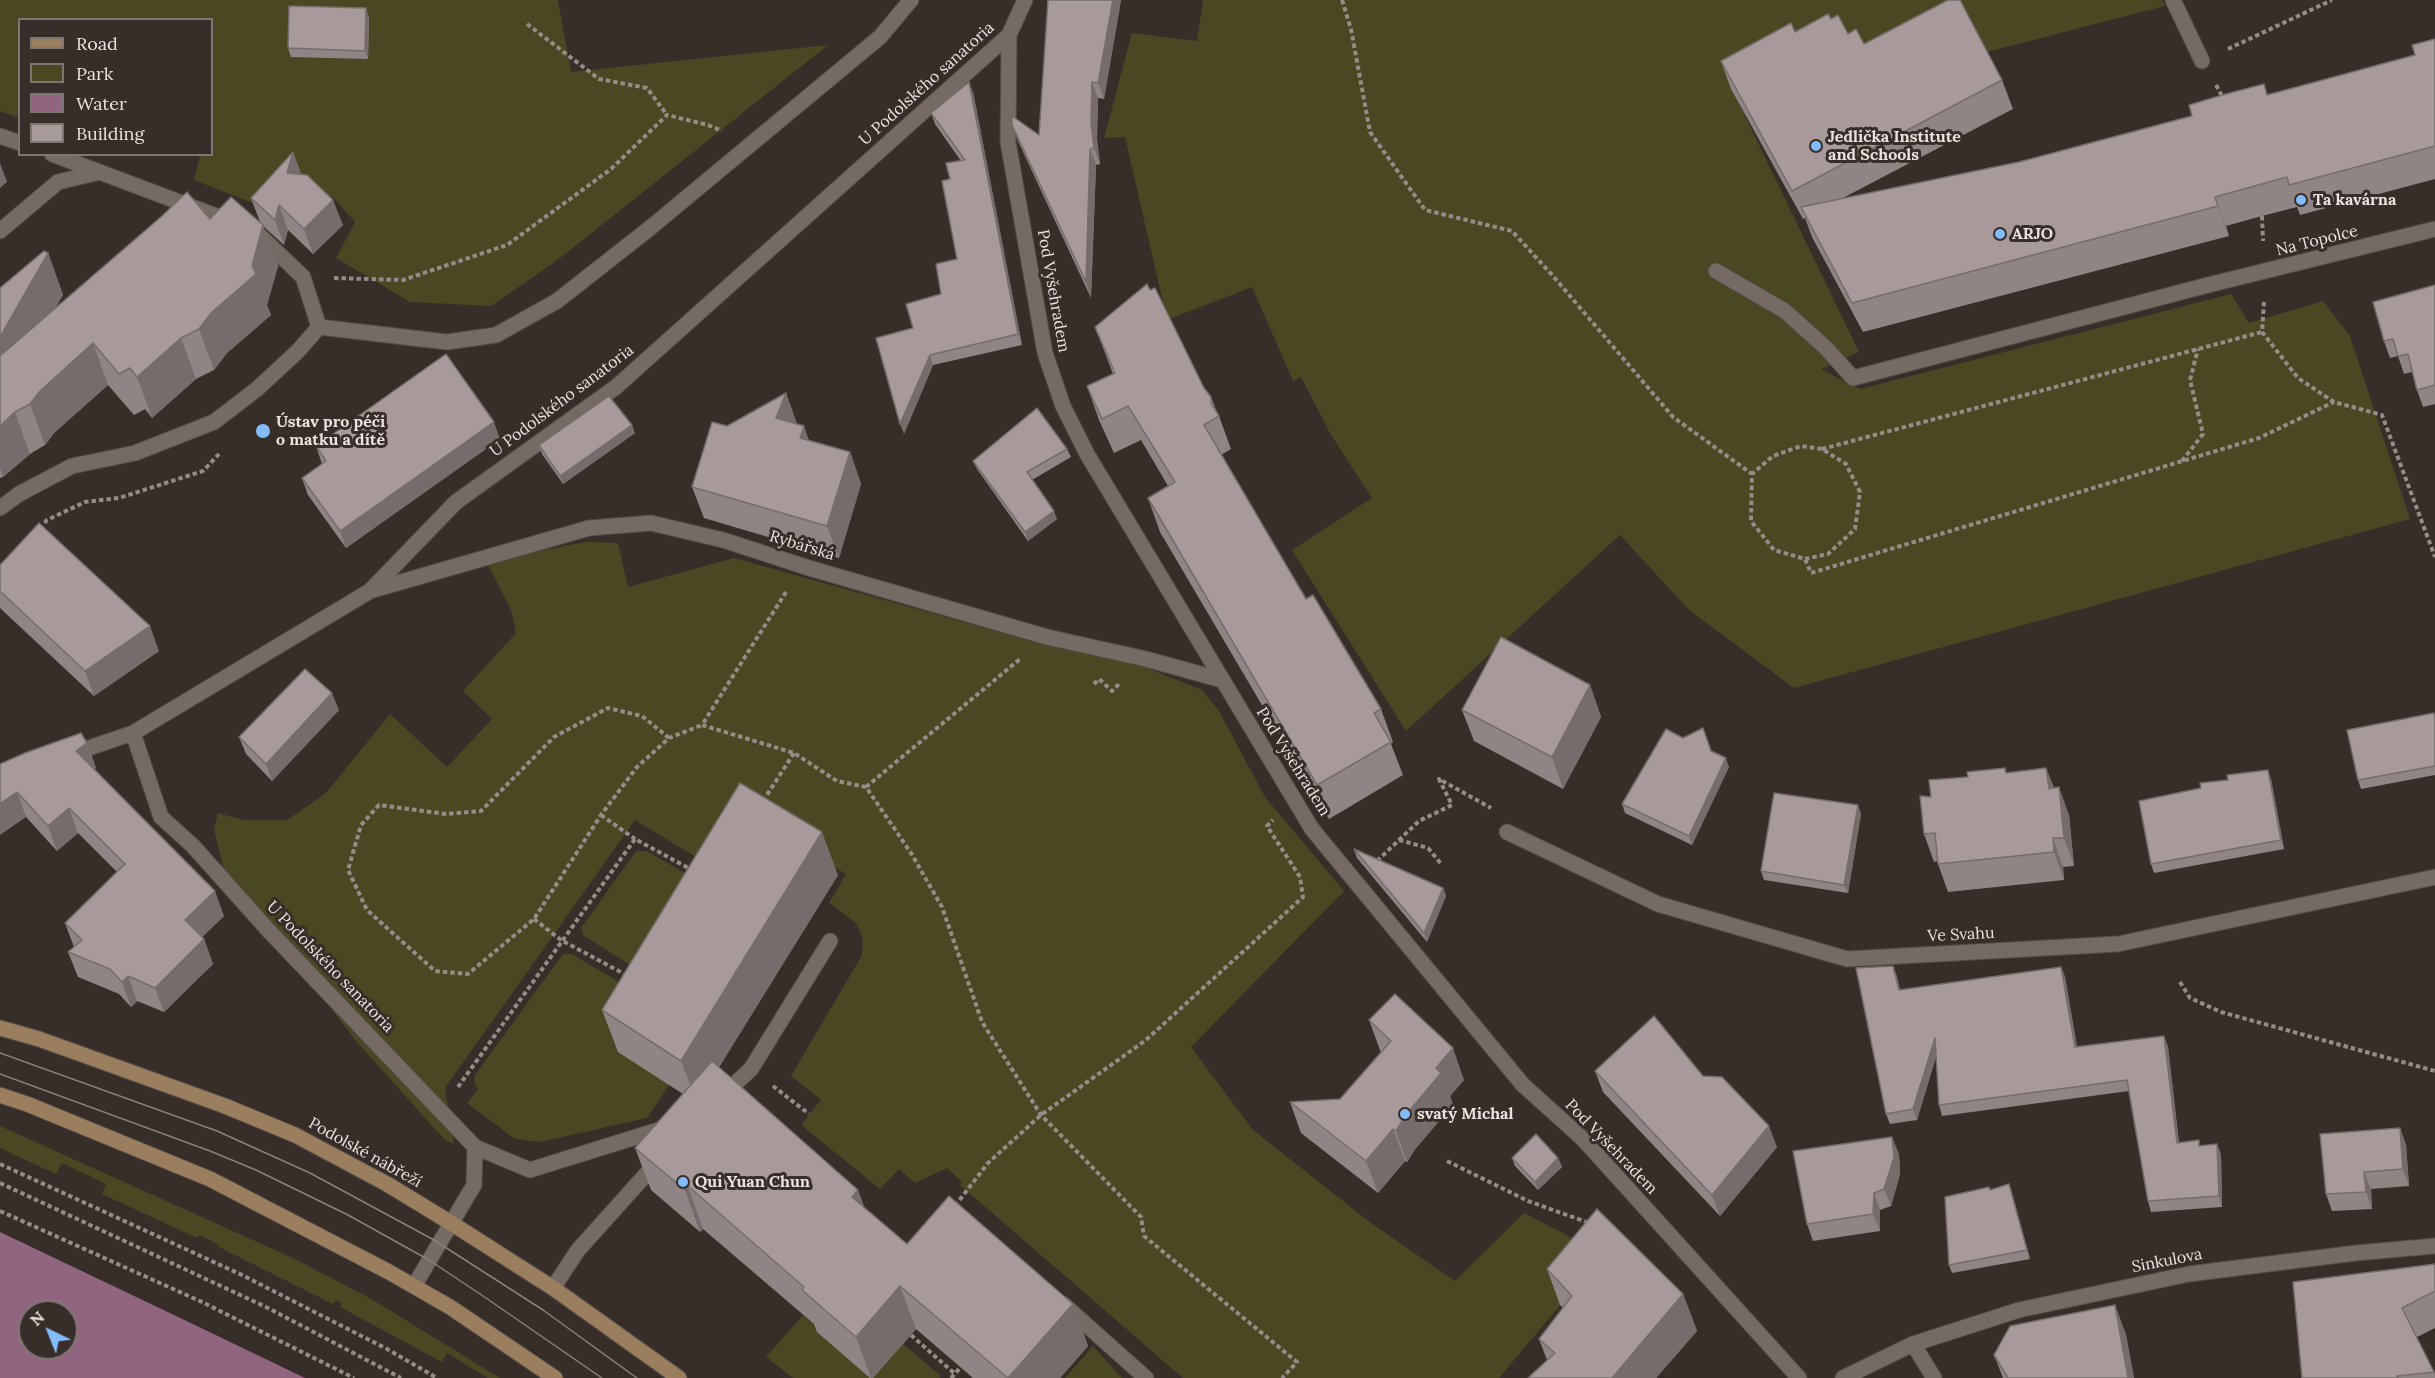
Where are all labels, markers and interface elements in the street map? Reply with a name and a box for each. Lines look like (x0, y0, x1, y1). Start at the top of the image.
legend (18, 18, 213, 156)
street label: U Podolského sanatoria (856, 18, 998, 150)
text: Road (76, 32, 118, 55)
text: Park (76, 62, 113, 85)
text: Water (76, 92, 127, 115)
text: Building (76, 122, 144, 145)
place label: Jedlička Institute and Schools (1828, 127, 1961, 165)
marker: Jedlička Institute and Schools (1809, 139, 1823, 153)
place label: Ta kavárna (2313, 190, 2396, 210)
marker: Ta kavárna (2294, 193, 2308, 207)
street label: Na Topolce (2274, 222, 2360, 260)
place label: ARJO (2012, 224, 2053, 244)
marker: ARJO (1993, 227, 2007, 241)
street label: Pod Vyšehradem (1033, 228, 1073, 354)
street label: U Podolského sanatoria (486, 341, 638, 461)
place label: Ústav pro péči o matku a dítě (276, 412, 385, 450)
marker: Ústav pro péči o matku a dítě (254, 422, 272, 440)
street label: Rybářská (767, 527, 837, 565)
street label: Pod Vyšehradem (1252, 704, 1334, 820)
street label: U Podolského sanatoria (262, 897, 398, 1037)
street label: Ve Svahu (1927, 924, 1995, 946)
street label: Pod Vyšehradem (1561, 1096, 1661, 1198)
place label: svatý Michal (1417, 1104, 1513, 1124)
marker: svatý Michal (1398, 1107, 1412, 1121)
street label: Podolské nábřeží (305, 1114, 425, 1192)
place label: Qui Yuan Chun (695, 1172, 810, 1192)
marker: Qui Yuan Chun (676, 1175, 690, 1189)
street label: Sinkulova (2130, 1245, 2204, 1277)
north arrow (18, 1300, 78, 1360)
text: N (26, 1307, 48, 1330)

